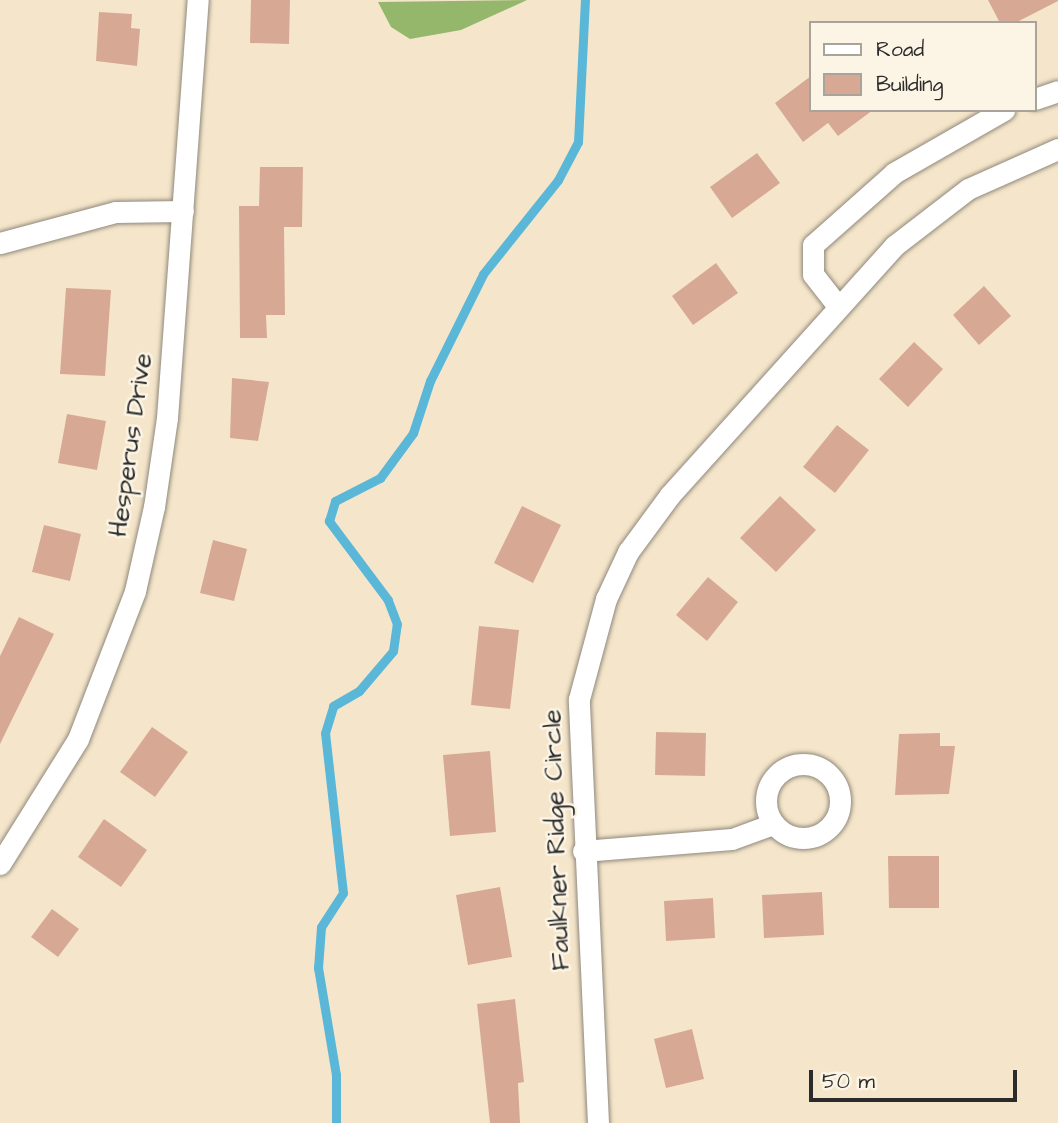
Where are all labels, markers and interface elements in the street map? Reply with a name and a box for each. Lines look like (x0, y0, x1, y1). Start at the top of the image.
legend (810, 21, 1037, 112)
text: Road (876, 35, 924, 64)
text: Building (876, 70, 943, 99)
street label: Hesperus Drive (103, 351, 159, 539)
street label: Faulkner Ridge Circle (537, 709, 577, 971)
scale bar (813, 1056, 1021, 1100)
text: 50 m (822, 1067, 875, 1096)

